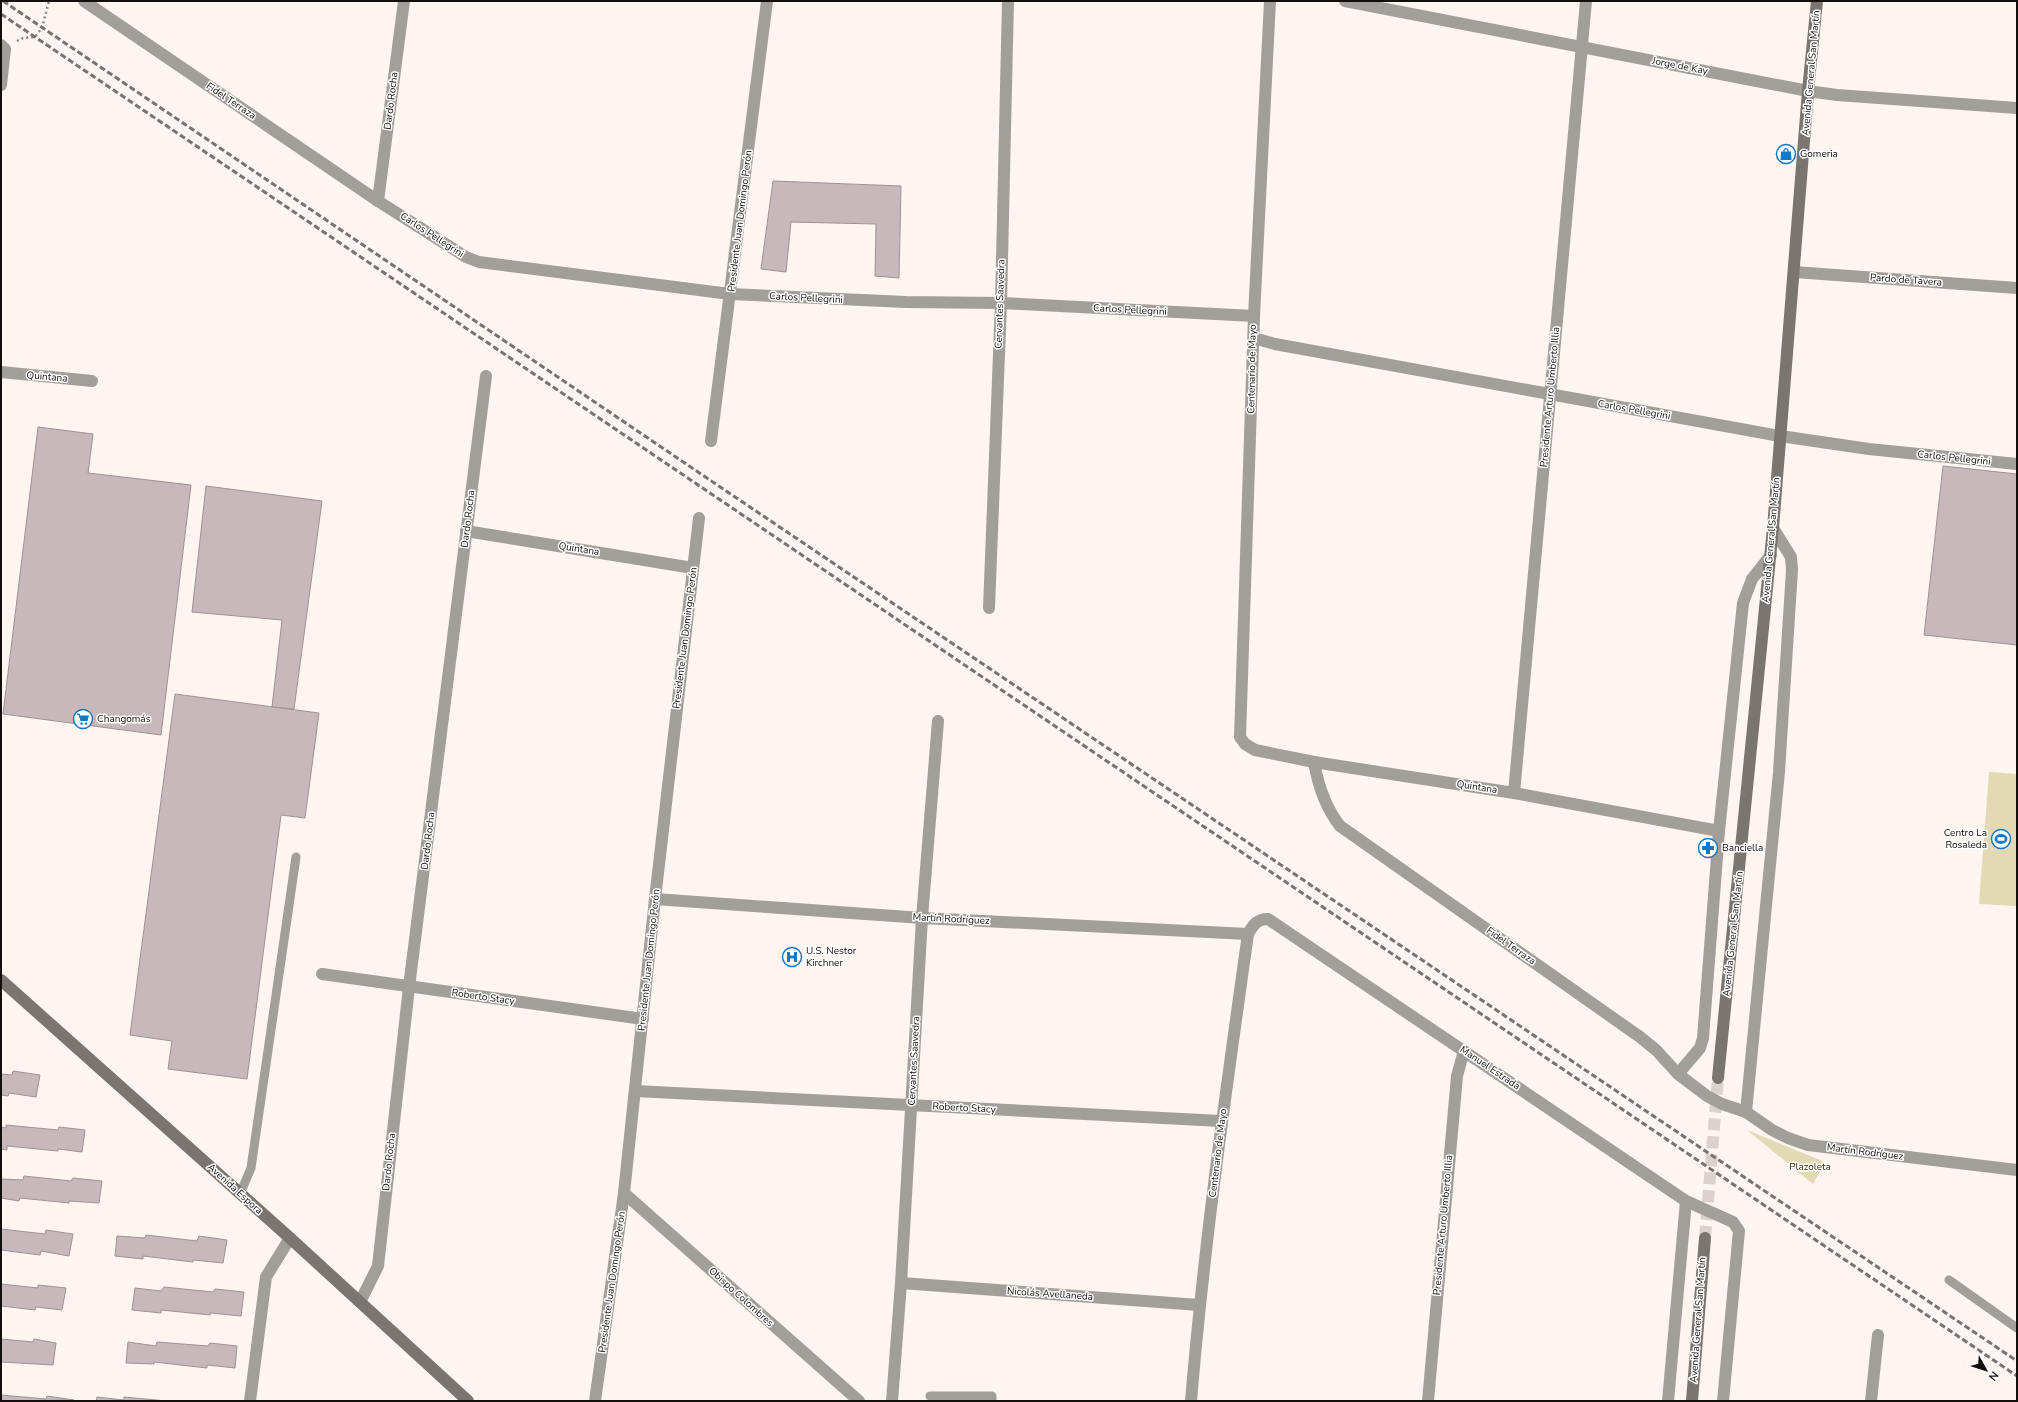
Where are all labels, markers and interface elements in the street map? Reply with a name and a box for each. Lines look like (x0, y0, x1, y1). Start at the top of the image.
street label: Avenida General San Martín (1799, 10, 1823, 136)
street label: Jorge de Kay (1650, 54, 1710, 78)
street label: Dardo Rocha (381, 71, 401, 131)
street label: Fidel Terraza (203, 79, 259, 123)
shop icon: Gomeria (1775, 143, 1797, 165)
place label: Gomeria (1800, 147, 1838, 161)
street label: Presidente Juan Domingo Perón (724, 149, 756, 293)
street label: Carlos Pellegrini (397, 209, 467, 261)
street label: Cervantes Saavedra (991, 259, 1009, 349)
street label: Pardo de Tavera (1869, 270, 1943, 290)
street label: Carlos Pellegrini (769, 289, 843, 307)
street label: Carlos Pellegrini (1093, 301, 1167, 319)
street label: Centenario de Mayo (1244, 324, 1260, 414)
street label: Presidente Arturo Umberto Illia (1537, 326, 1563, 468)
street label: Quintana (26, 368, 68, 386)
street label: Carlos Pellegrini (1597, 397, 1671, 423)
street label: Carlos Pellegrini (1917, 447, 1991, 469)
street label: Avenida General San Martín (1759, 477, 1783, 603)
street label: Dardo Rocha (458, 489, 478, 549)
street label: Quintana (558, 539, 600, 559)
street label: Presidente Juan Domingo Perón (669, 566, 701, 710)
supermarket icon: Changomás (72, 708, 94, 730)
place label: Changomás (97, 712, 151, 726)
street label: Quintana (1456, 777, 1498, 797)
street label: Dardo Rocha (418, 811, 438, 871)
place label: Centro La Rosaleda (1944, 826, 1987, 852)
sports icon: Centro La Rosaleda (1990, 828, 2012, 850)
pharmacy icon: Banciella (1697, 837, 1719, 859)
place label: Banciella (1722, 841, 1763, 855)
street label: Avenida General San Martín (1719, 871, 1747, 997)
street label: Presidente Juan Domingo Perón (635, 888, 663, 1032)
street label: Martín Rodríguez (912, 910, 990, 928)
street label: Fidel Terraza (1483, 924, 1539, 968)
place label: U.S. Nestor Kirchner (806, 944, 857, 970)
hospital icon: U.S. Nestor Kirchner (781, 946, 803, 968)
street label: Roberto Stacy (451, 986, 516, 1008)
street label: Cervantes Saavedra (905, 1016, 923, 1106)
street label: Manuel Estrada (1457, 1043, 1523, 1093)
street label: Roberto Stacy (932, 1099, 997, 1117)
street label: Centenario de Mayo (1206, 1107, 1230, 1198)
street label: Dardo Rocha (379, 1132, 399, 1192)
street label: Martín Rodríguez (1826, 1140, 1904, 1164)
street label: Presidente Arturo Umberto Illia (1430, 1154, 1456, 1296)
street label: Avenida Espora (204, 1160, 266, 1218)
park label: Plazoleta (1789, 1160, 1831, 1174)
street label: Presidente Juan Domingo Perón (595, 1210, 629, 1354)
street label: Avenida General San Martín (1687, 1257, 1709, 1383)
street label: Obispo Colombres (705, 1264, 777, 1330)
street label: Nicolás Avellaneda (1006, 1284, 1094, 1304)
north arrow (1966, 1350, 2006, 1390)
text: N (1985, 1368, 2002, 1384)

